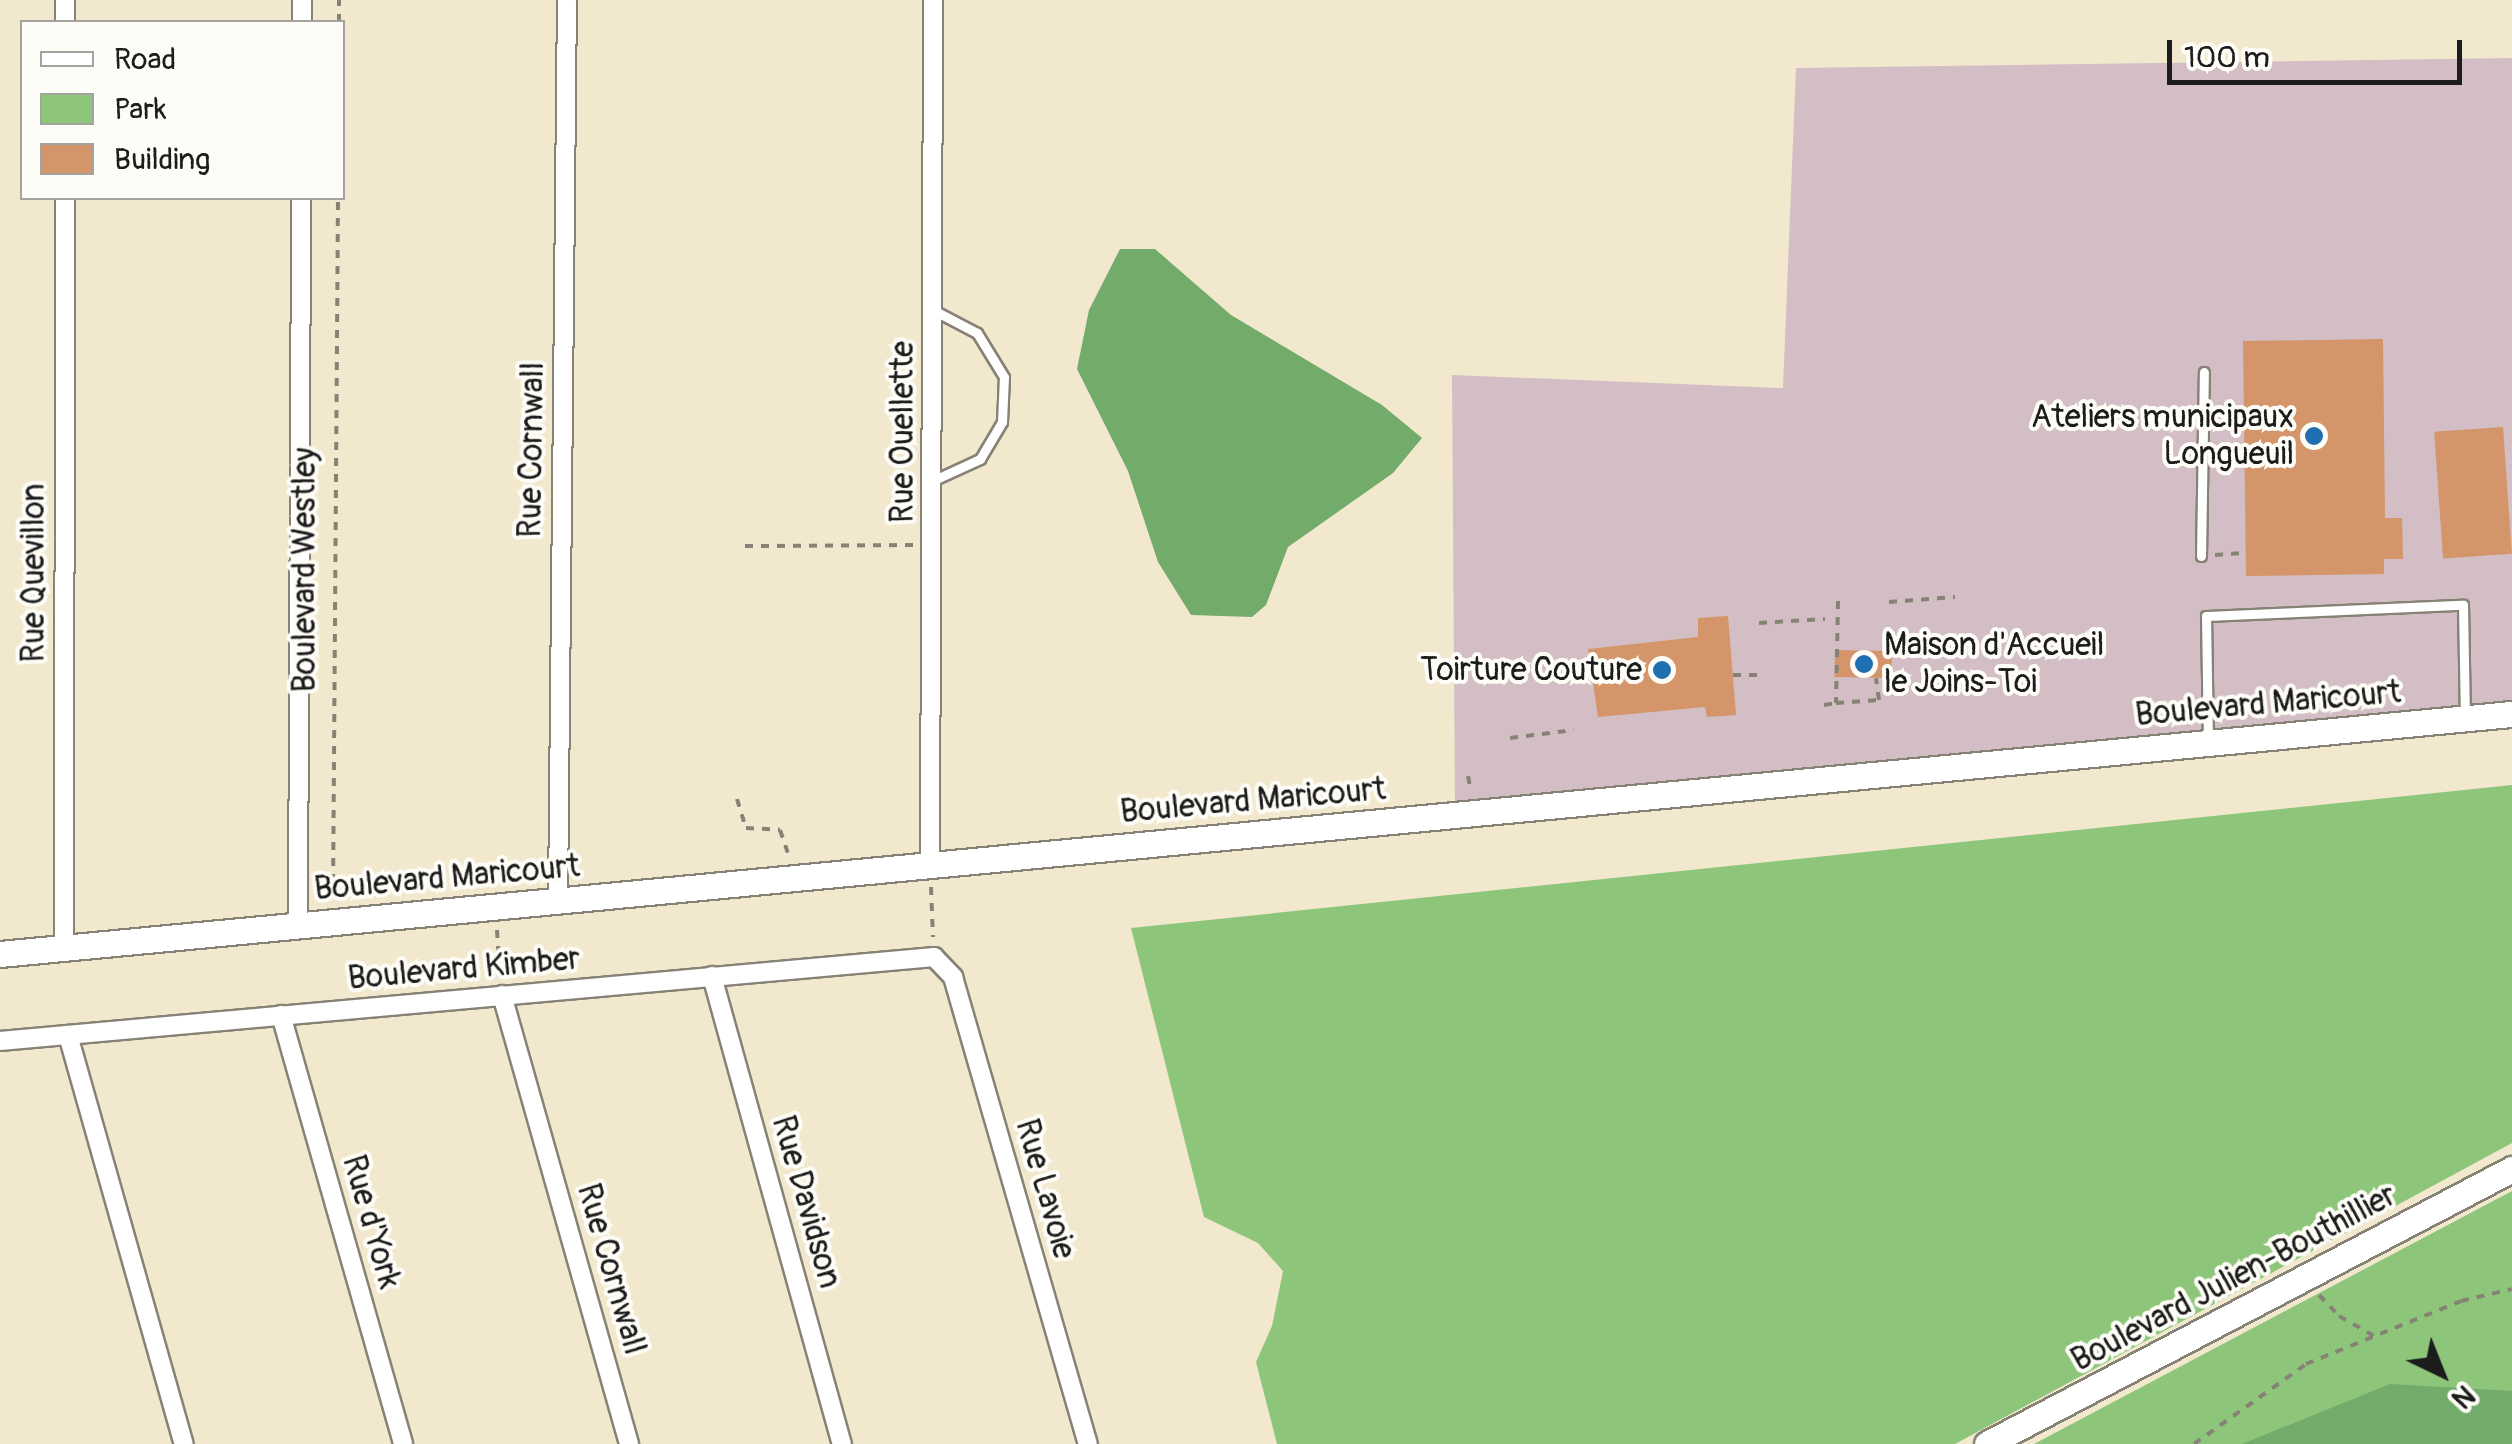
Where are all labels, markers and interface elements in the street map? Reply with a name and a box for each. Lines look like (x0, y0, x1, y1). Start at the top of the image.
legend (20, 20, 345, 200)
scale bar (2172, 20, 2467, 82)
text: 100 m (2184, 39, 2270, 76)
text: Road (114, 41, 176, 78)
text: Park (114, 91, 167, 128)
text: Building (114, 141, 210, 178)
street label: Rue Ouellette (884, 341, 922, 523)
street label: Rue Cornwall (511, 362, 553, 538)
place label: Ateliers municipaux Longueuil (2031, 399, 2294, 474)
marker: Ateliers municipaux Longueuil (2303, 425, 2325, 447)
street label: Boulevard Westley (286, 448, 324, 692)
street label: Rue Quevillon (15, 483, 53, 663)
place label: Maison d'Accueil le Joins-Toi (1884, 627, 2104, 702)
place label: Toirture Couture (1420, 651, 1642, 689)
marker: Maison d'Accueil le Joins-Toi (1853, 653, 1875, 675)
marker: Toirture Couture (1651, 659, 1673, 681)
street label: Boulevard Maricourt (2134, 673, 2402, 735)
street label: Boulevard Maricourt (1119, 770, 1387, 832)
street label: Boulevard Maricourt (313, 847, 581, 909)
street label: Boulevard Kimber (346, 940, 582, 998)
street label: Rue Davidson (763, 1111, 849, 1293)
street label: Rue Lavoie (1007, 1115, 1083, 1263)
street label: Rue d'York (334, 1151, 408, 1293)
street label: Boulevard Julien-Bouthillier (2065, 1176, 2403, 1380)
street label: Rue Cornwall (568, 1179, 654, 1359)
north arrow (2392, 1324, 2492, 1424)
text: N (2444, 1377, 2482, 1416)

